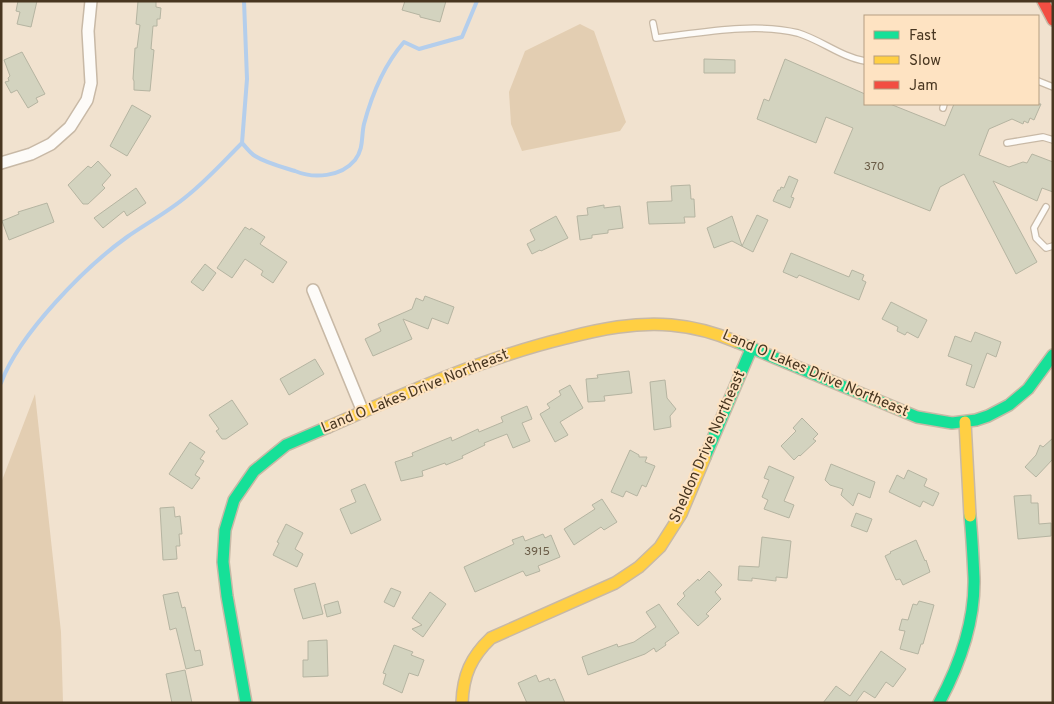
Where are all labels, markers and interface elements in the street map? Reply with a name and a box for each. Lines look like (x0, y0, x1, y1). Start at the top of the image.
legend (864, 15, 1039, 105)
text: Fast (909, 27, 937, 46)
text: Slow (909, 52, 941, 71)
text: Jam (909, 77, 938, 96)
house number: 370 (864, 159, 884, 175)
street label: Land O Lakes Drive Northeast (719, 326, 911, 422)
street label: Land O Lakes Drive Northeast (319, 346, 511, 438)
street label: Sheldon Drive Northeast (666, 368, 750, 526)
house number: 3915 (524, 544, 550, 560)

